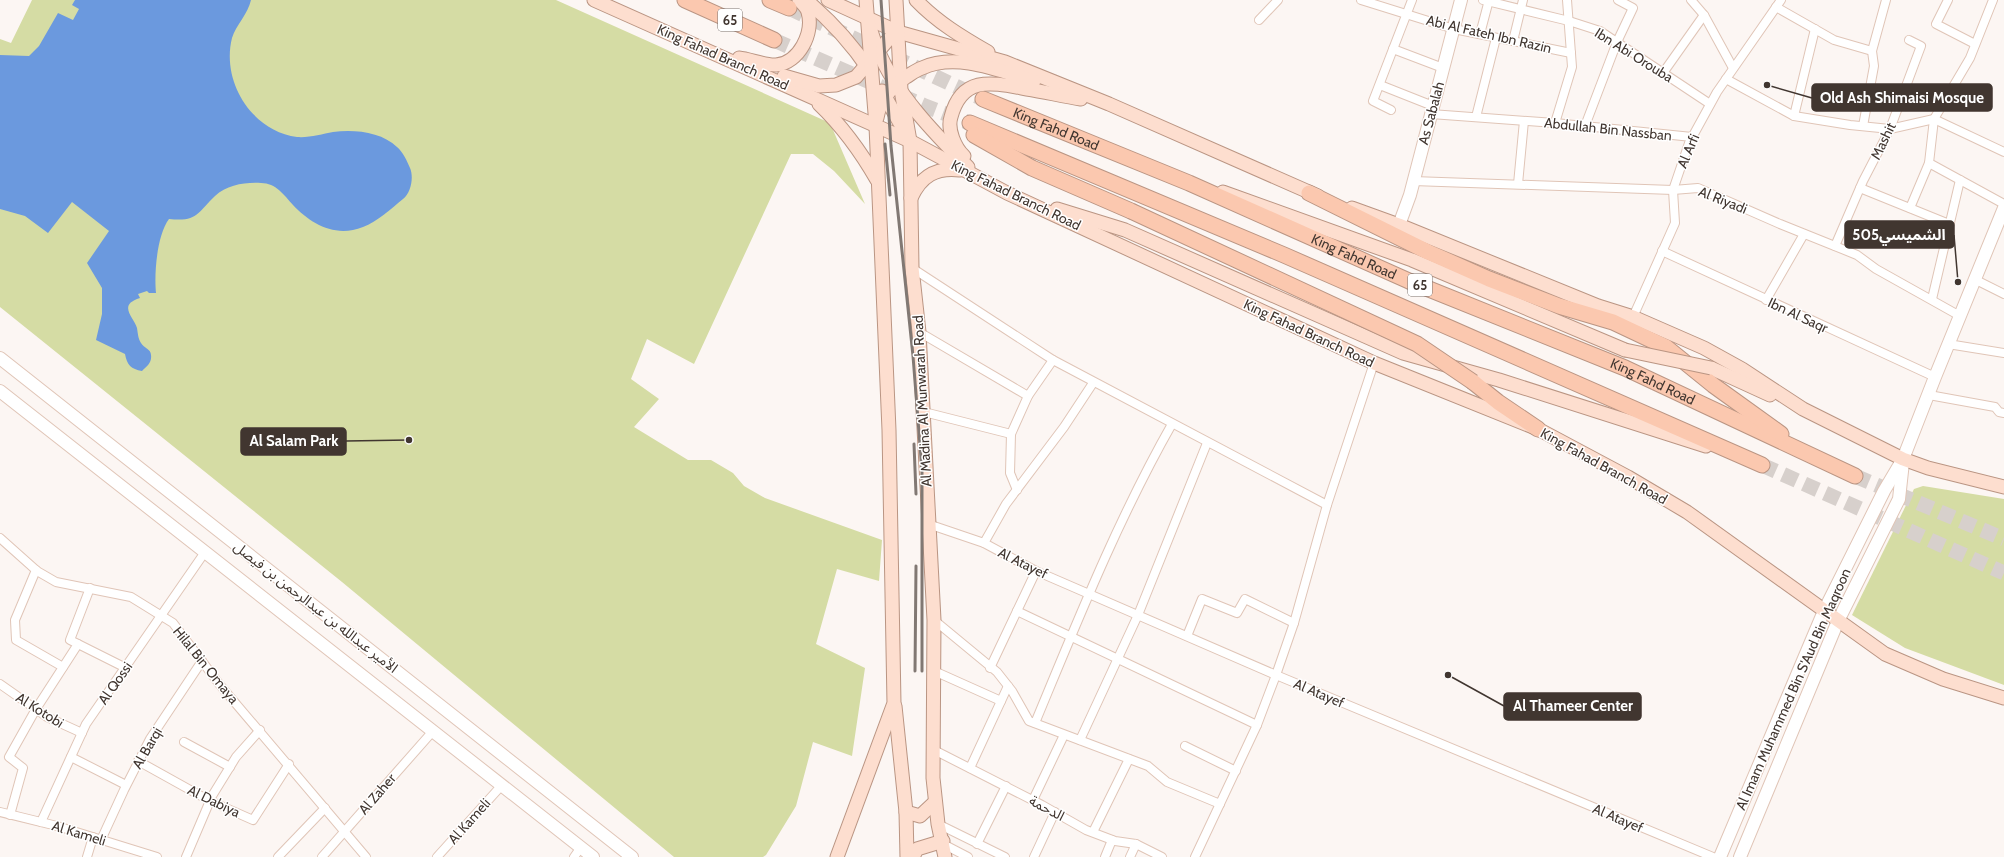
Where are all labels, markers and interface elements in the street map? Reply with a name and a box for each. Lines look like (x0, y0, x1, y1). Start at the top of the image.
road number: 65 (718, 9, 742, 31)
street label: Abi Al Fateh Ibn Razin (1425, 11, 1553, 57)
street label: King Fahad Branch Road (654, 20, 792, 94)
street label: Ibn Abi Orouba (1591, 24, 1677, 86)
street label: As Sabalah (1414, 79, 1448, 147)
callout: Old Ash Shimaisi Mosque (1812, 84, 1992, 111)
text: Old Ash Shimaisi Mosque (1820, 89, 1984, 107)
street label: King Fahd Road (1010, 103, 1102, 154)
street label: Abdullah Bin Nassban (1543, 113, 1673, 145)
street label: Mashit (1866, 119, 1900, 163)
street label: Al Arfi (1673, 131, 1703, 171)
street label: King Fahad Branch Road (948, 156, 1084, 234)
street label: Al Riyadi (1696, 182, 1750, 218)
callout: الشميسي505 (1845, 221, 1954, 248)
text: الشميسي505 (1852, 226, 1946, 246)
street label: King Fahd Road (1308, 230, 1399, 283)
road number: 65 (1408, 274, 1432, 296)
street label: Ibn Al Saqr (1765, 293, 1831, 337)
street label: King Fahad Branch Road (1241, 295, 1377, 371)
street label: Al Madina Al Munwarah Road (909, 315, 935, 487)
street label: King Fahd Road (1608, 354, 1698, 409)
street label: King Fahad Branch Road (1537, 424, 1671, 508)
callout: Al Salam Park (241, 428, 346, 455)
text: Al Salam Park (250, 432, 339, 450)
street label: الأمير عبدالله بن عبدالرحمن بن فيصل (230, 537, 402, 677)
street label: Al Atayef (995, 543, 1051, 583)
street label: Al Imam Muhammed Bin S'Aud Bin Maqroon (1731, 565, 1855, 813)
street label: Hilal Bin Omaya (169, 623, 243, 708)
street label: Al Qossi (94, 658, 136, 708)
street label: Al Atayef (1291, 674, 1347, 712)
street label: Al Kotobi (13, 688, 67, 732)
callout: Al Thameer Center (1504, 693, 1641, 720)
text: Al Thameer Center (1513, 697, 1633, 715)
street label: Al Barqi (128, 724, 166, 772)
street label: Al Zaher (354, 769, 400, 818)
street label: Al Dabiya (185, 781, 243, 822)
street label: الدحمة (1026, 791, 1068, 825)
street label: Al Kameli (444, 794, 494, 848)
street label: Al Atayef (1590, 799, 1646, 837)
street label: Al Kameli (50, 816, 108, 850)

